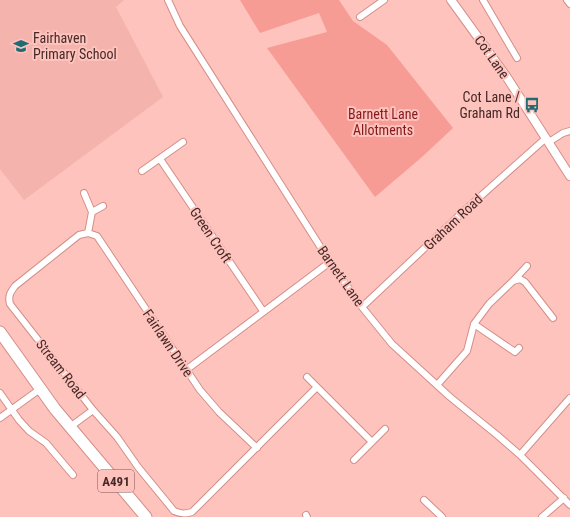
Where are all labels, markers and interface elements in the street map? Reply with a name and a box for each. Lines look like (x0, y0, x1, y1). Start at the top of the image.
place label: Fairhaven Primary School (33, 30, 117, 62)
street label: Cot Lane (471, 32, 513, 82)
school or university icon: Fairhaven Primary School (12, 37, 30, 55)
place label: Cot Lane / Graham Rd (459, 89, 520, 121)
bus stop icon: Cot Lane / Graham Rd (523, 96, 541, 114)
park label: Barnett Lane Allotments (348, 106, 419, 138)
street label: Graham Road (420, 191, 486, 253)
street label: Green Croft (187, 204, 235, 266)
street label: Barnett Lane (314, 243, 368, 310)
street label: Fairlawn Drive (140, 306, 197, 380)
street label: Stream Road (33, 336, 89, 402)
road number: A491 (98, 470, 134, 492)

